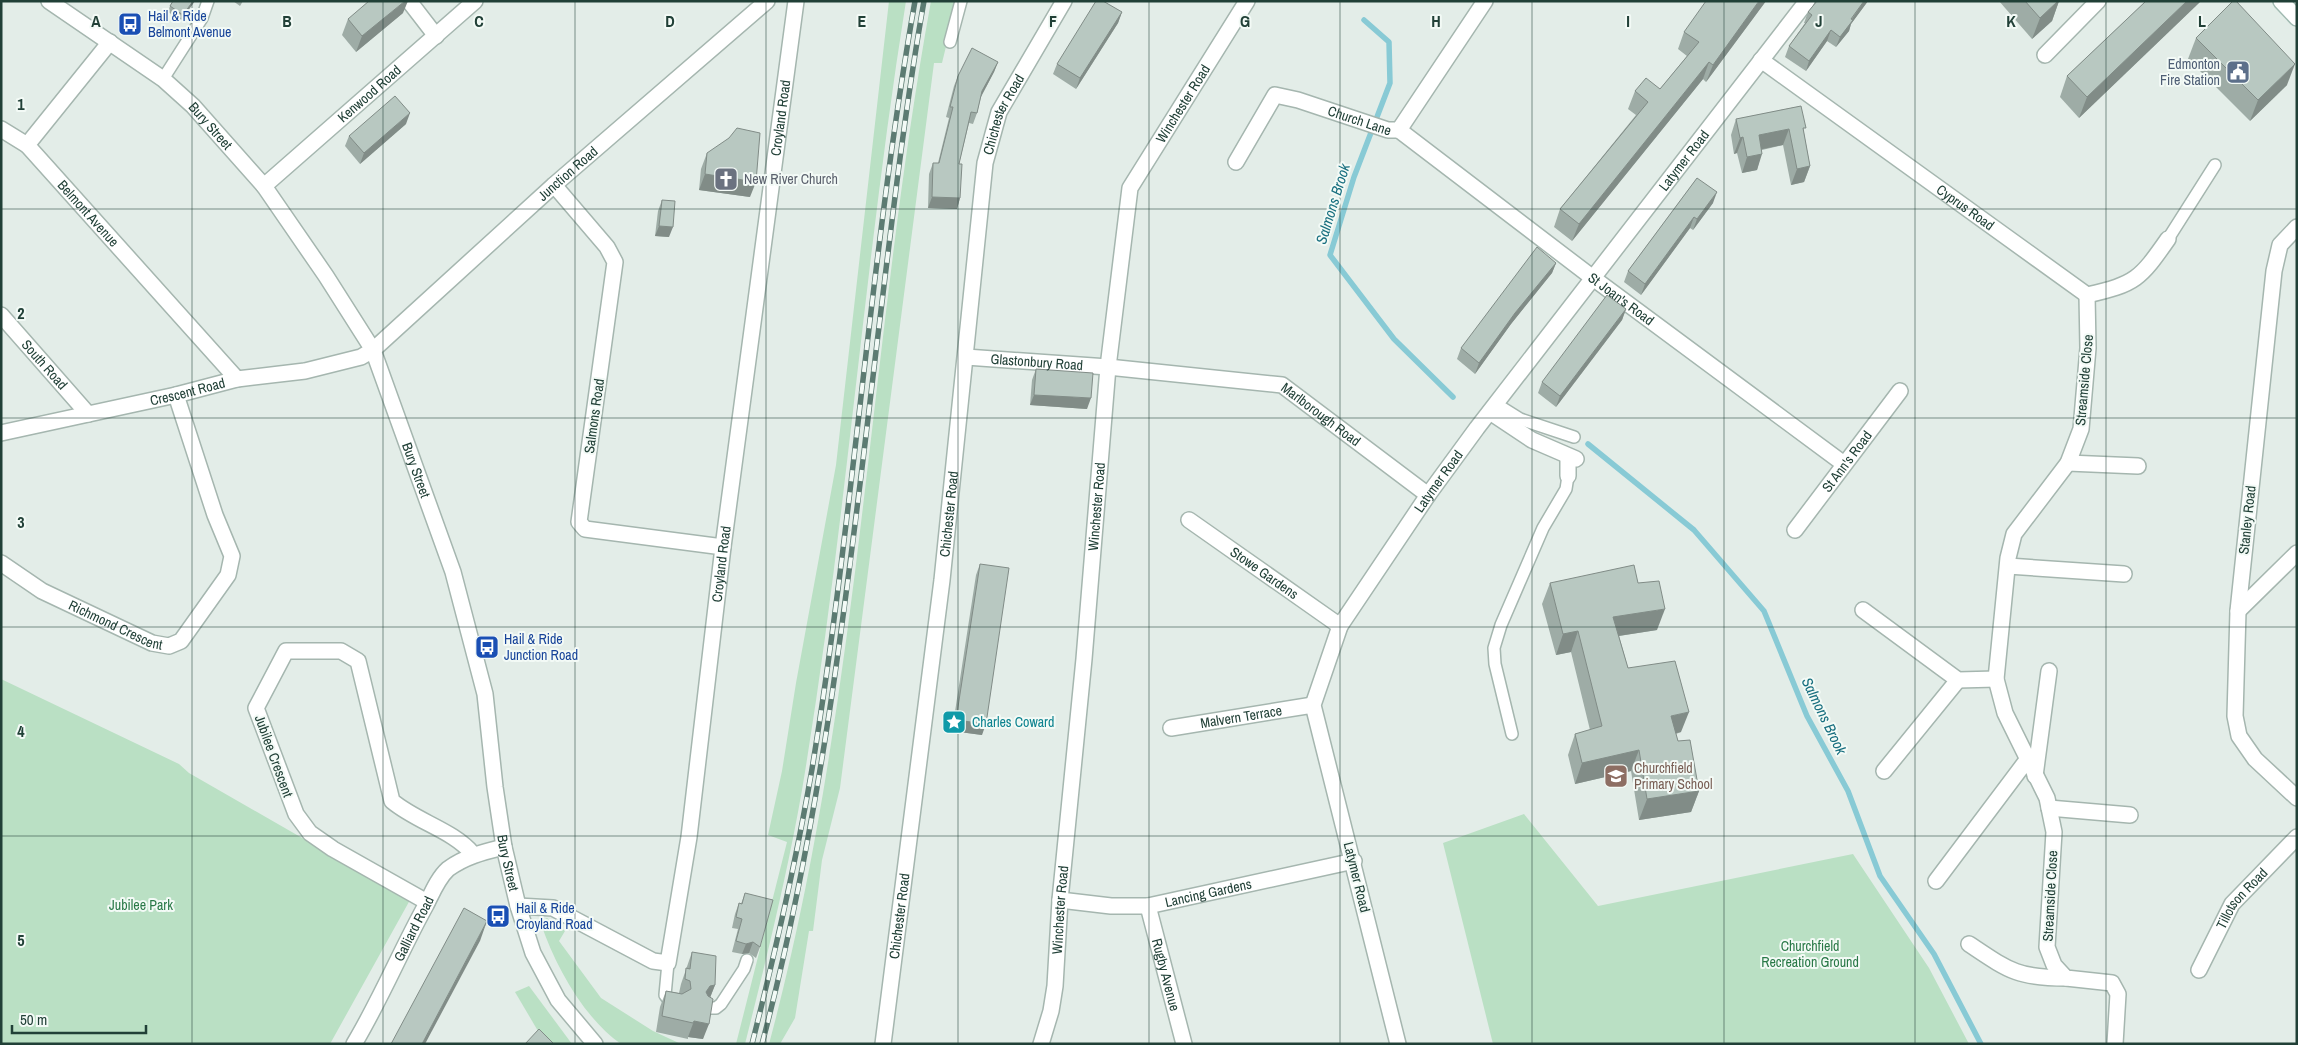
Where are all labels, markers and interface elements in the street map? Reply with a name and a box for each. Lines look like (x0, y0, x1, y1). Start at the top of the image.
place label: Hail & Ride Belmont Avenue (148, 7, 231, 41)
text: A (91, 10, 101, 32)
text: B (282, 10, 292, 32)
text: C (474, 10, 484, 32)
text: D (665, 10, 675, 32)
text: E (858, 10, 867, 32)
text: F (1049, 10, 1057, 32)
text: G (1240, 10, 1250, 32)
text: H (1431, 10, 1441, 32)
text: I (1626, 10, 1630, 32)
text: J (1815, 10, 1823, 32)
text: K (2006, 10, 2016, 32)
text: L (2198, 10, 2206, 32)
bus stop icon: Hail & Ride Belmont Avenue (117, 11, 143, 37)
place label: Edmonton Fire Station (2160, 55, 2220, 89)
public building icon: Edmonton Fire Station (2225, 59, 2251, 85)
street label: Kenwood Road (334, 61, 405, 126)
street label: Winchester Road (1152, 61, 1214, 146)
street label: Chichester Road (979, 71, 1028, 157)
street label: Croyland Road (766, 79, 794, 157)
text: 1 (17, 93, 25, 115)
street label: Bury Street (185, 98, 236, 153)
street label: Church Lane (1326, 102, 1394, 139)
street label: Latymer Road (1655, 126, 1713, 194)
street label: Junction Road (534, 142, 601, 205)
water label: Salmons Brook (1310, 160, 1355, 247)
church icon: New River Church (713, 166, 739, 192)
place label: New River Church (744, 170, 838, 188)
street label: Belmont Avenue (54, 176, 123, 250)
street label: Cyprus Road (1933, 180, 1998, 234)
street label: St Joan's Road (1585, 268, 1658, 329)
text: 2 (17, 302, 25, 324)
street label: Streamside Close (2071, 334, 2097, 426)
street label: South Road (18, 336, 71, 393)
street label: Glastonbury Road (990, 350, 1084, 374)
street label: Crescent Road (148, 374, 227, 409)
street label: Salmons Road (580, 377, 608, 455)
street label: Marlborough Road (1277, 378, 1364, 450)
street label: St Ann's Road (1818, 427, 1876, 496)
street label: Bury Street (398, 440, 434, 500)
street label: Latymer Road (1410, 447, 1467, 516)
street label: Winchester Road (1084, 462, 1109, 552)
street label: Chichester Road (935, 470, 962, 558)
street label: Stanley Road (2234, 485, 2260, 555)
text: 3 (17, 511, 25, 533)
street label: Croyland Road (708, 525, 735, 603)
street label: Stowe Gardens (1227, 543, 1302, 603)
street label: Richmond Crescent (66, 596, 164, 654)
place label: Hail & Ride Junction Road (504, 630, 578, 664)
bus stop icon: Hail & Ride Junction Road (474, 634, 500, 660)
water label: Salmons Brook (1797, 674, 1853, 759)
street label: Malvern Terrace (1199, 701, 1283, 732)
place icon: Charles Coward (941, 709, 967, 735)
street label: Jubilee Crescent (251, 712, 297, 800)
place label: Charles Coward (972, 713, 1054, 731)
text: 4 (17, 720, 25, 742)
place label: Churchfield Primary School (1634, 759, 1712, 793)
school or university icon: Churchfield Primary School (1603, 763, 1629, 789)
street label: Bury Street (493, 833, 523, 893)
street label: Latymer Road (1340, 840, 1374, 914)
street label: Streamside Close (2039, 850, 2061, 942)
street label: Tillotson Road (2212, 864, 2271, 932)
street label: Winchester Road (1048, 865, 1072, 955)
street label: Chichester Road (885, 872, 914, 960)
street label: Lancing Gardens (1163, 875, 1253, 911)
street label: Galliard Road (390, 893, 438, 964)
park label: Jubilee Park (109, 896, 173, 914)
place label: Hail & Ride Croyland Road (516, 899, 593, 933)
bus stop icon: Hail & Ride Croyland Road (485, 903, 511, 929)
text: 5 (17, 929, 25, 951)
street label: Rugby Avenue (1148, 936, 1184, 1013)
park label: Churchfield Recreation Ground (1761, 937, 1859, 971)
scale bar (12, 1002, 146, 1034)
text: 50 m (20, 1009, 47, 1030)

